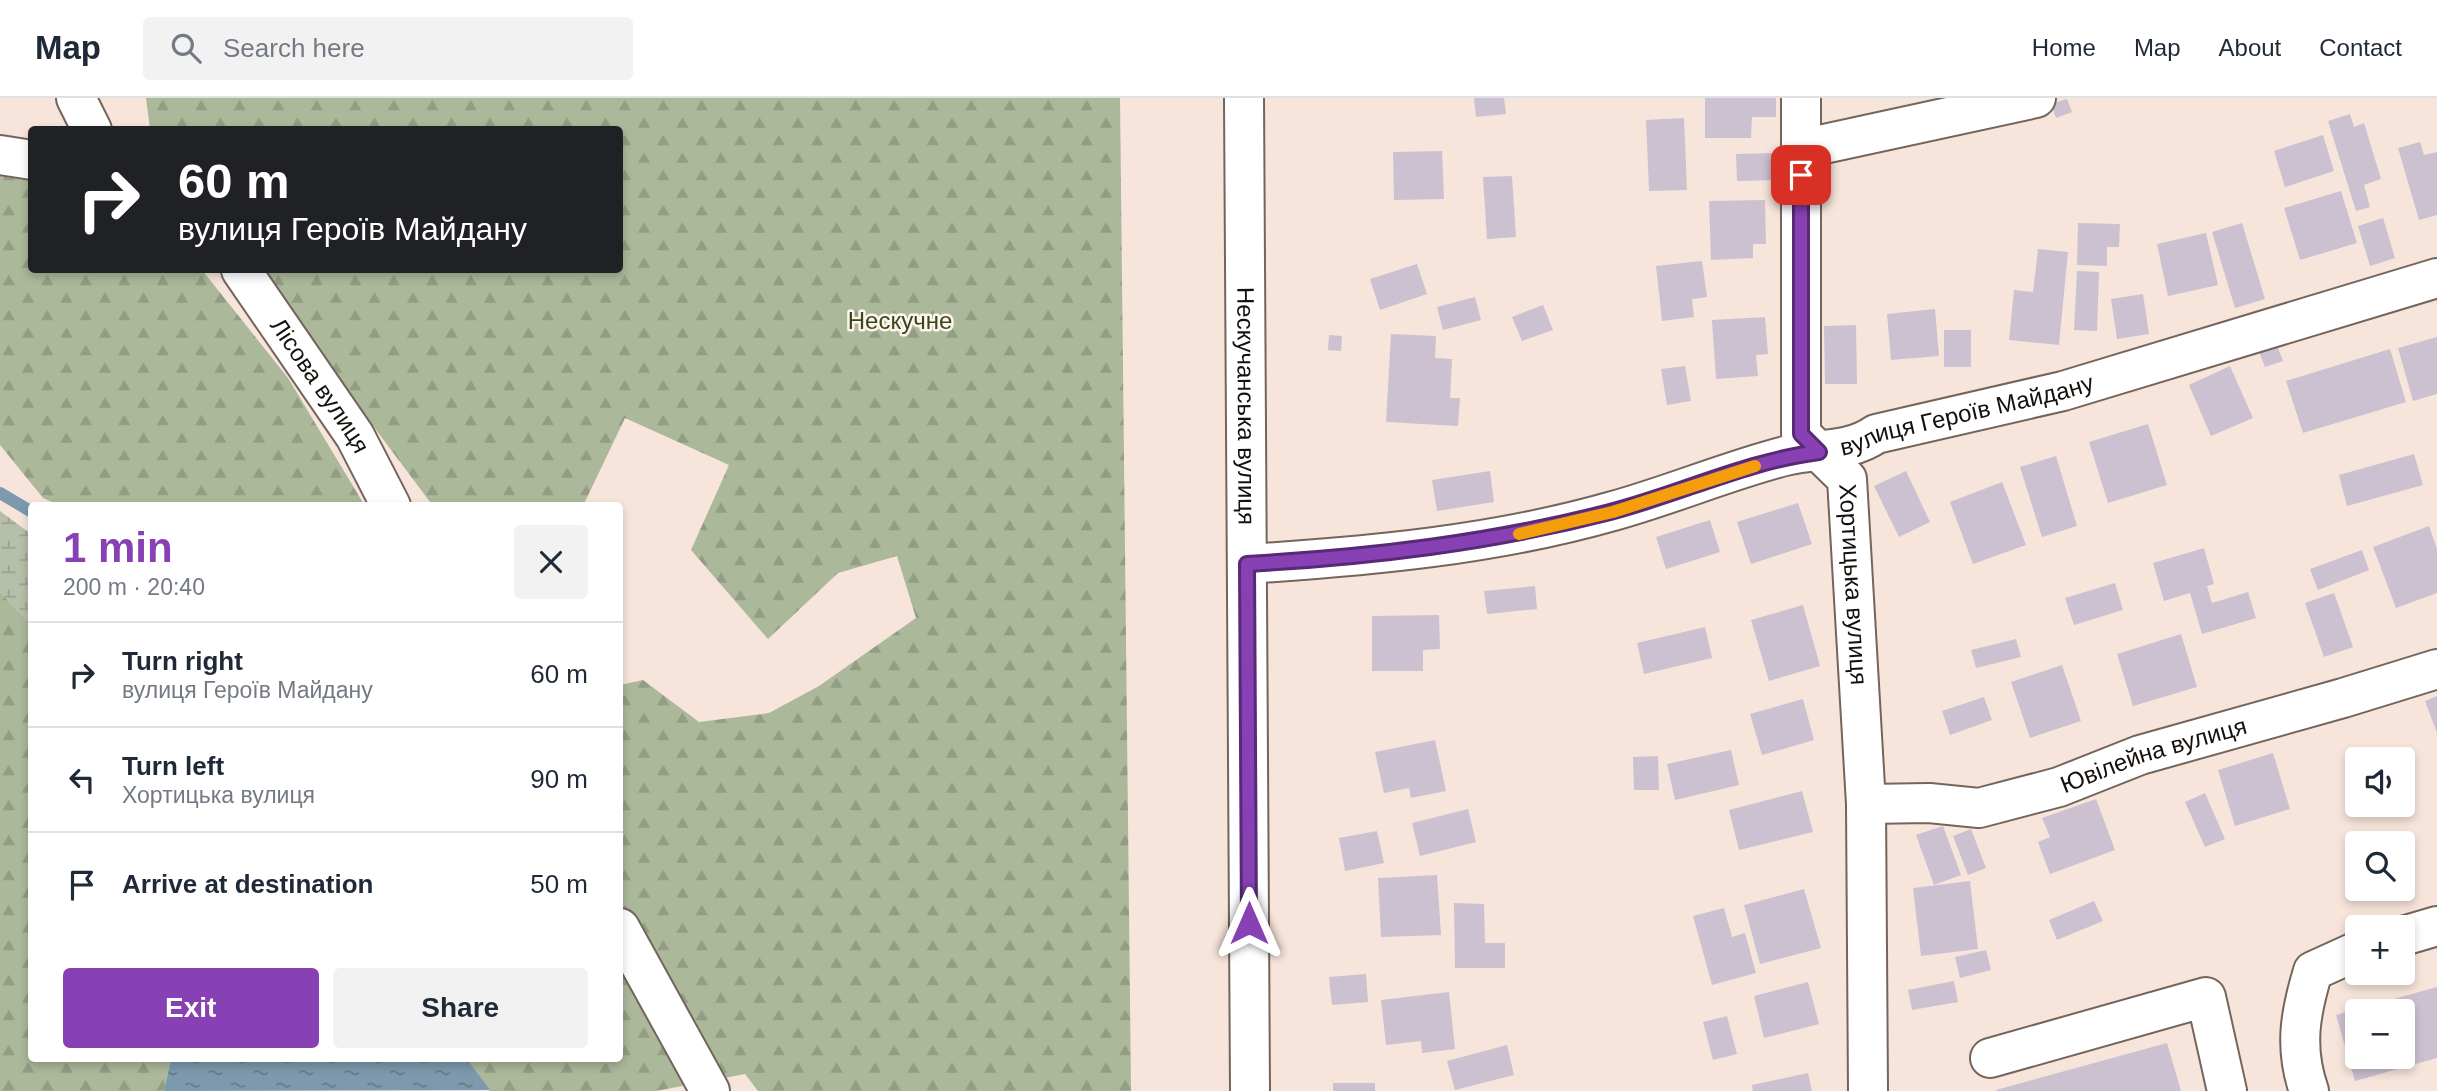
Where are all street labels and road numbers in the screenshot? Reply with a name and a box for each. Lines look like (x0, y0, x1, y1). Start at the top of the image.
street label: Нескучанська вулиця (1232, 287, 1261, 525)
street label: Лісова вулиця (265, 313, 375, 457)
street label: вулиця Героїв Майдану (1837, 369, 2097, 461)
street label: Хортицька вулиця (1834, 483, 1873, 686)
street label: Ювілейна вулиця (2057, 712, 2250, 798)

